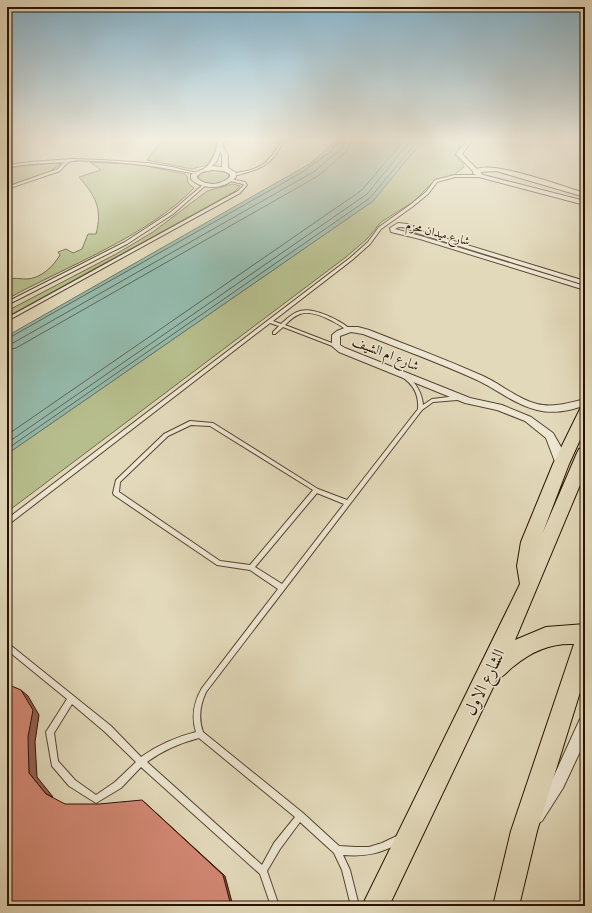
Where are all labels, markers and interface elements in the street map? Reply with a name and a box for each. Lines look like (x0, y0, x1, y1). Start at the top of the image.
street label: شارع ميدان محزم (403, 216, 472, 252)
street label: شارع ام الشيف (348, 330, 423, 378)
street label: الشارع الاول (457, 644, 512, 720)

